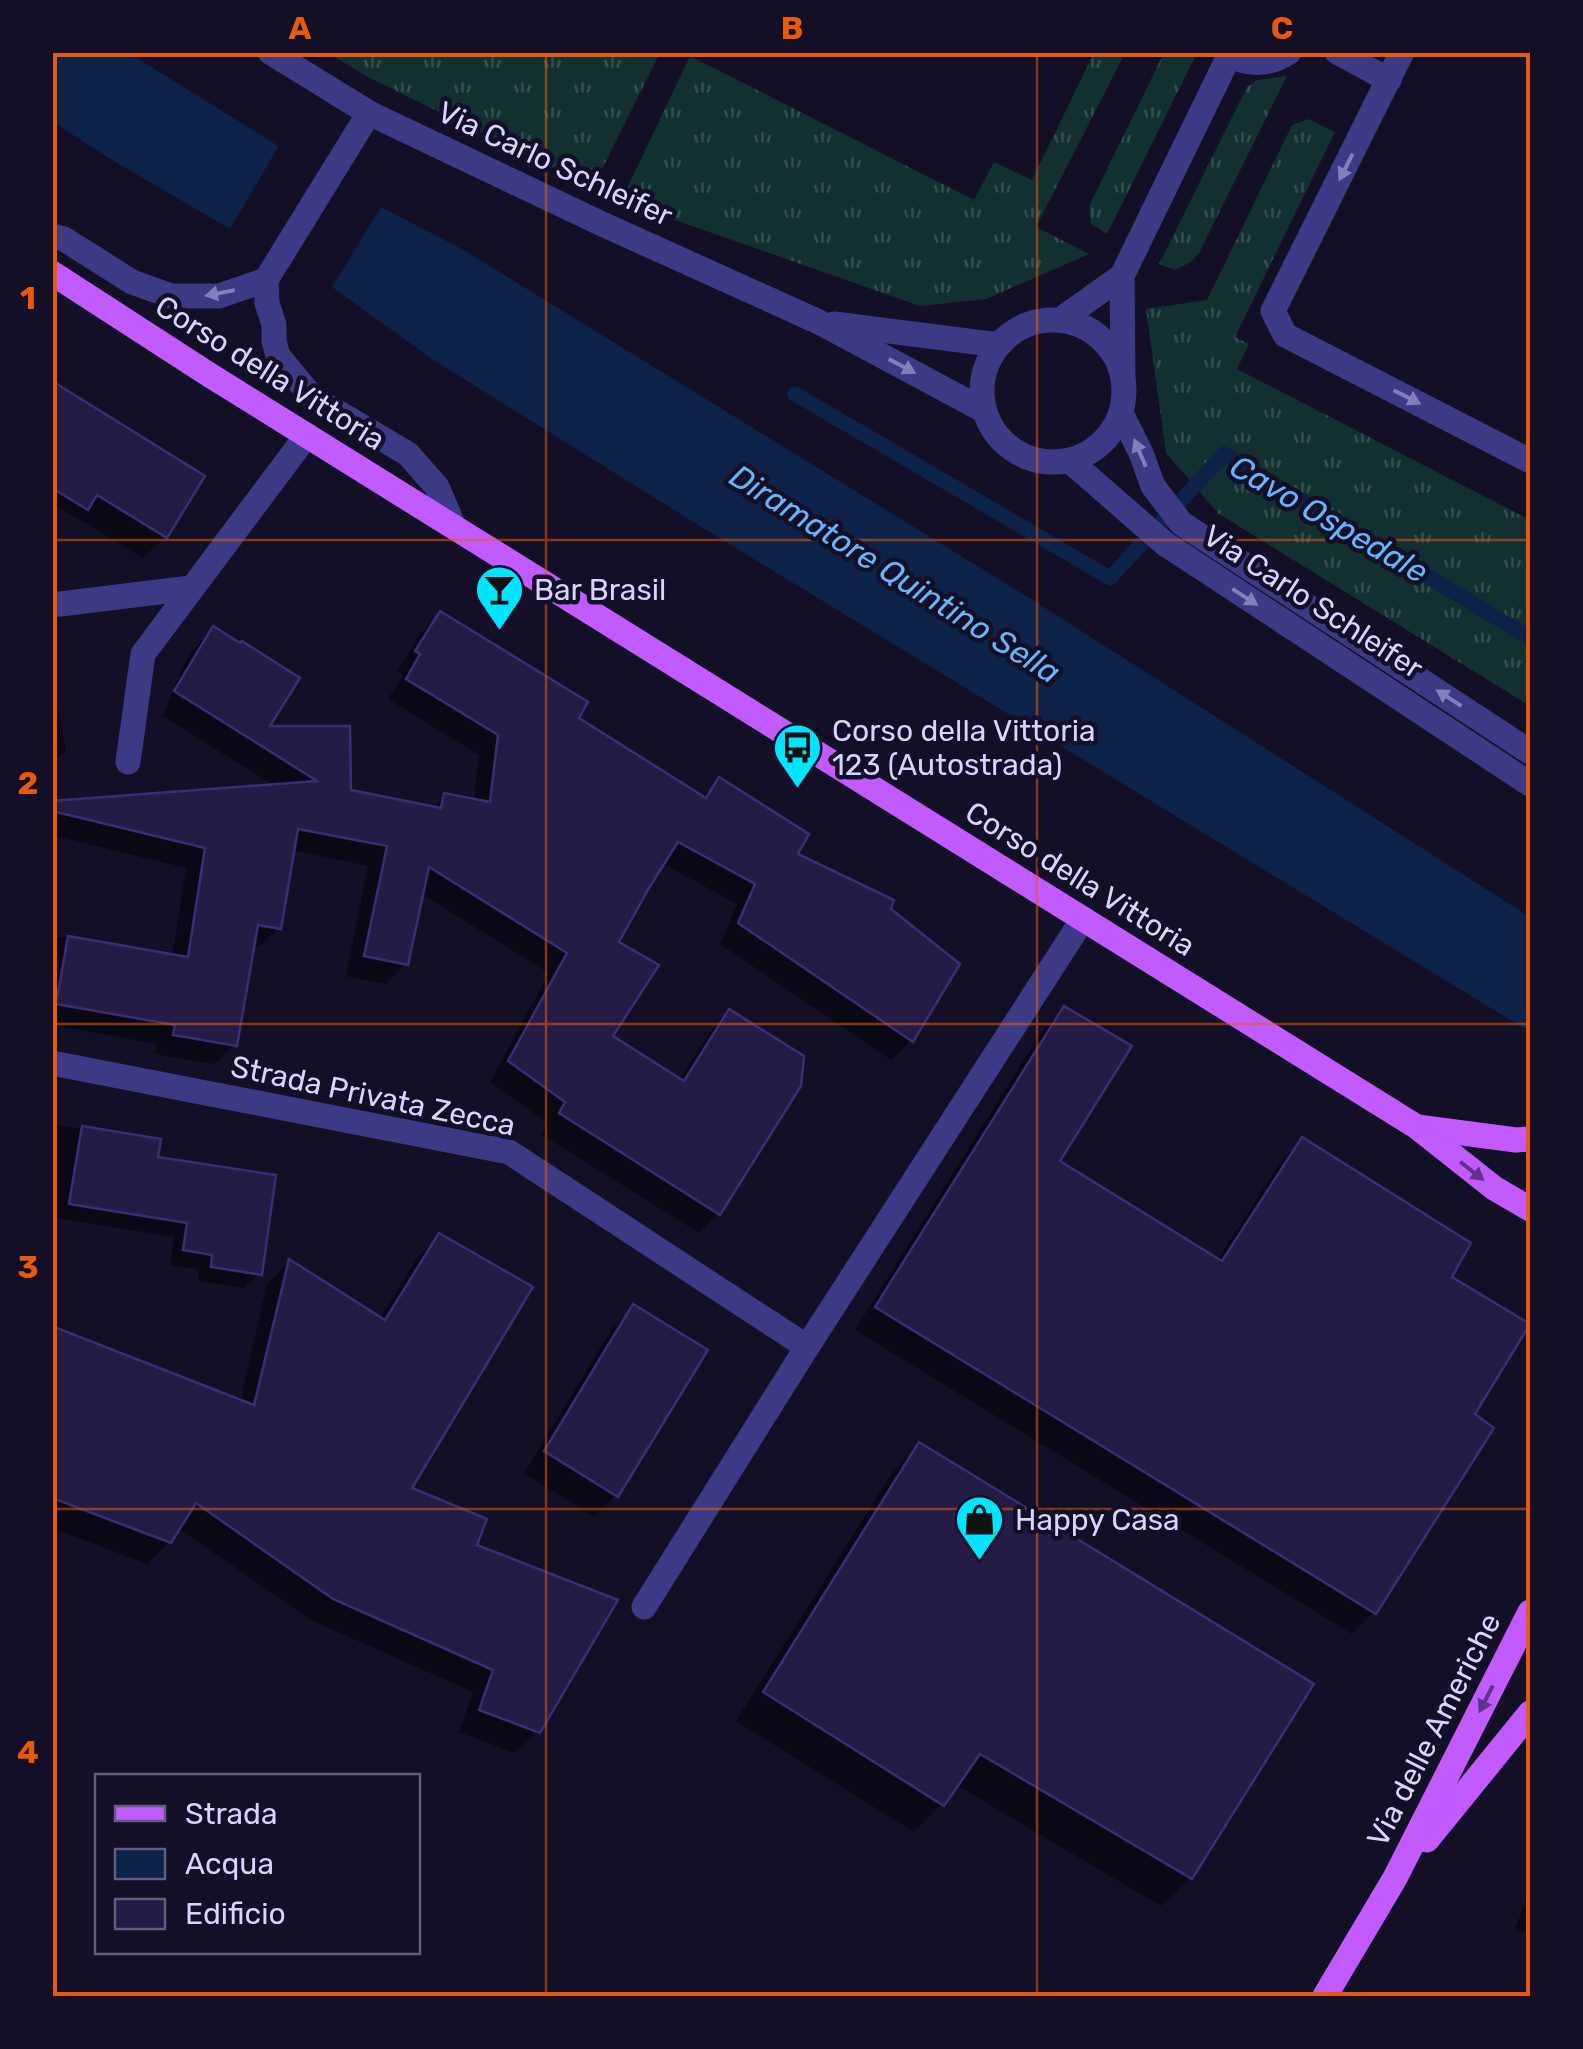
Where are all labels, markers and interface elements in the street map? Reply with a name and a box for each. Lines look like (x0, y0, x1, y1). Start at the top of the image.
text: A (289, 9, 312, 47)
text: B (781, 9, 803, 47)
text: C (1271, 9, 1293, 47)
street label: Via Carlo Schleifer (432, 94, 679, 234)
one-way arrow (1337, 152, 1354, 181)
text: 1 (20, 279, 36, 317)
one-way arrow (204, 286, 235, 301)
street label: Corso della Vittoria (149, 288, 391, 458)
one-way arrow (888, 357, 916, 375)
one-way arrow (1393, 388, 1422, 405)
one-way arrow (1132, 438, 1148, 468)
water label: Cavo Ospedale (1223, 447, 1435, 591)
water label: Diramatore Quintino Sella (723, 457, 1067, 691)
street label: Via Carlo Schleifer (1196, 518, 1430, 687)
bar icon: Bar Brasil (473, 564, 525, 632)
place label: Bar Brasil (534, 572, 666, 608)
one-way arrow (1232, 587, 1259, 605)
one-way arrow (1435, 690, 1463, 708)
place label: Corso della Vittoria 123 (Autostrada) (832, 713, 1096, 783)
bus stop icon: Corso della Vittoria 123 (Autostrada) (771, 722, 823, 790)
text: 2 (18, 764, 38, 802)
street label: Corso della Vittoria (959, 794, 1201, 964)
street label: Strada Privata Zecca (227, 1048, 519, 1144)
one-way arrow (1459, 1160, 1484, 1181)
text: 3 (17, 1248, 39, 1286)
shop icon: Happy Casa (954, 1494, 1006, 1562)
place label: Happy Casa (1015, 1502, 1180, 1538)
street label: Via delle Americhe (1360, 1607, 1508, 1853)
one-way arrow (1478, 1684, 1495, 1713)
text: 4 (17, 1733, 39, 1771)
legend (95, 1774, 420, 1954)
text: Strada (185, 1796, 278, 1832)
text: Acqua (185, 1846, 274, 1882)
text: Edificio (185, 1896, 286, 1932)

